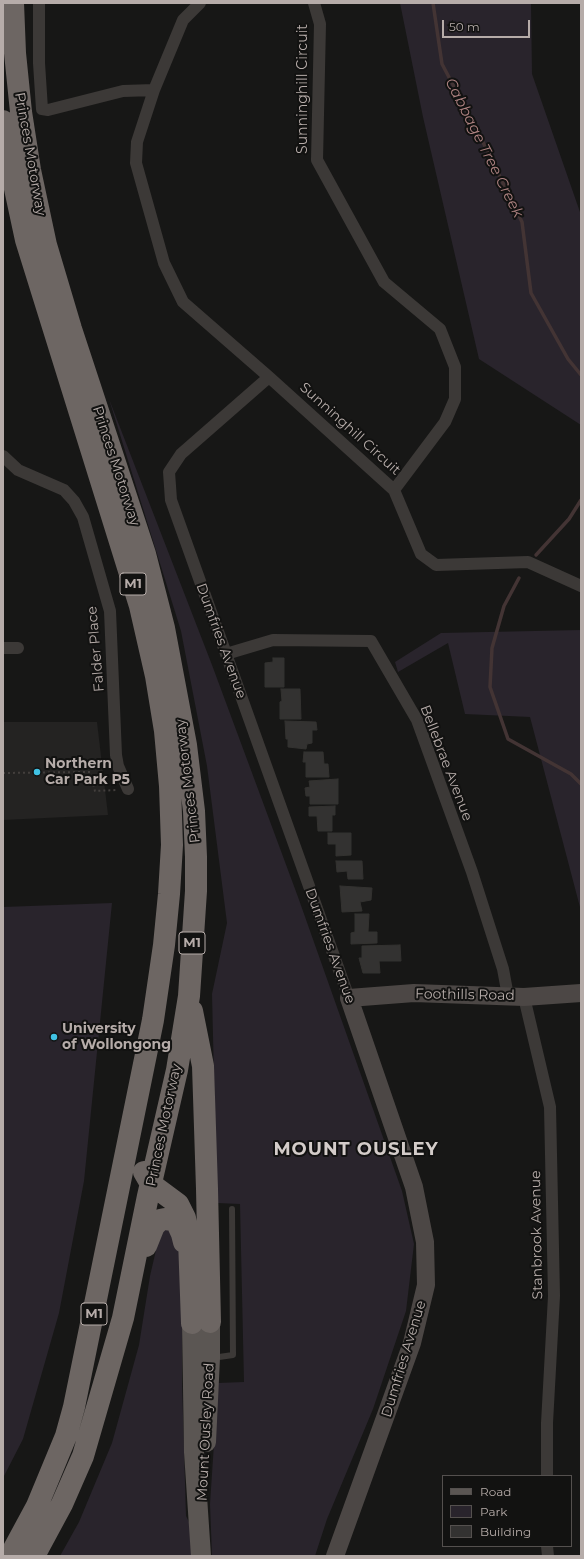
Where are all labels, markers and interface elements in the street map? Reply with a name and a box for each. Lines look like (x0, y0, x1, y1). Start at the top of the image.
scale bar (444, 12, 532, 38)
text: 50 m (449, 19, 480, 34)
street label: Sunninghill Circuit (295, 24, 311, 154)
water label: Cabbage Tree Creek (441, 75, 527, 221)
street label: Princes Motorway (11, 91, 49, 217)
street label: Sunninghill Circuit (296, 379, 404, 479)
street label: Princes Motorway (89, 404, 143, 528)
road number: M1 (120, 573, 146, 595)
street label: Dumfries Avenue (192, 581, 250, 701)
street label: Falder Place (84, 605, 108, 693)
street label: Bellebrae Avenue (416, 703, 476, 823)
street label: Princes Motorway (172, 718, 204, 844)
place label: Northern Car Park P5 (45, 756, 130, 788)
marker: Northern Car Park P5 (32, 767, 42, 777)
street label: Dumfries Avenue (301, 886, 359, 1006)
road number: M1 (179, 932, 205, 954)
street label: Foothills Road (415, 986, 515, 1004)
place label: University of Wollongong (62, 1021, 171, 1054)
marker: University of Wollongong (49, 1032, 59, 1042)
street label: Princes Motorway (143, 1062, 185, 1188)
district label: MOUNT OUSLEY (273, 1139, 439, 1161)
street label: Stanbrook Avenue (527, 1170, 547, 1300)
street label: Dumfries Avenue (378, 1298, 430, 1420)
road number: M1 (81, 1303, 107, 1325)
street label: Mount Ousley Road (194, 1362, 218, 1502)
legend (442, 1475, 572, 1547)
text: Road (480, 1484, 511, 1499)
text: Park (480, 1504, 507, 1519)
text: Building (480, 1524, 531, 1539)

